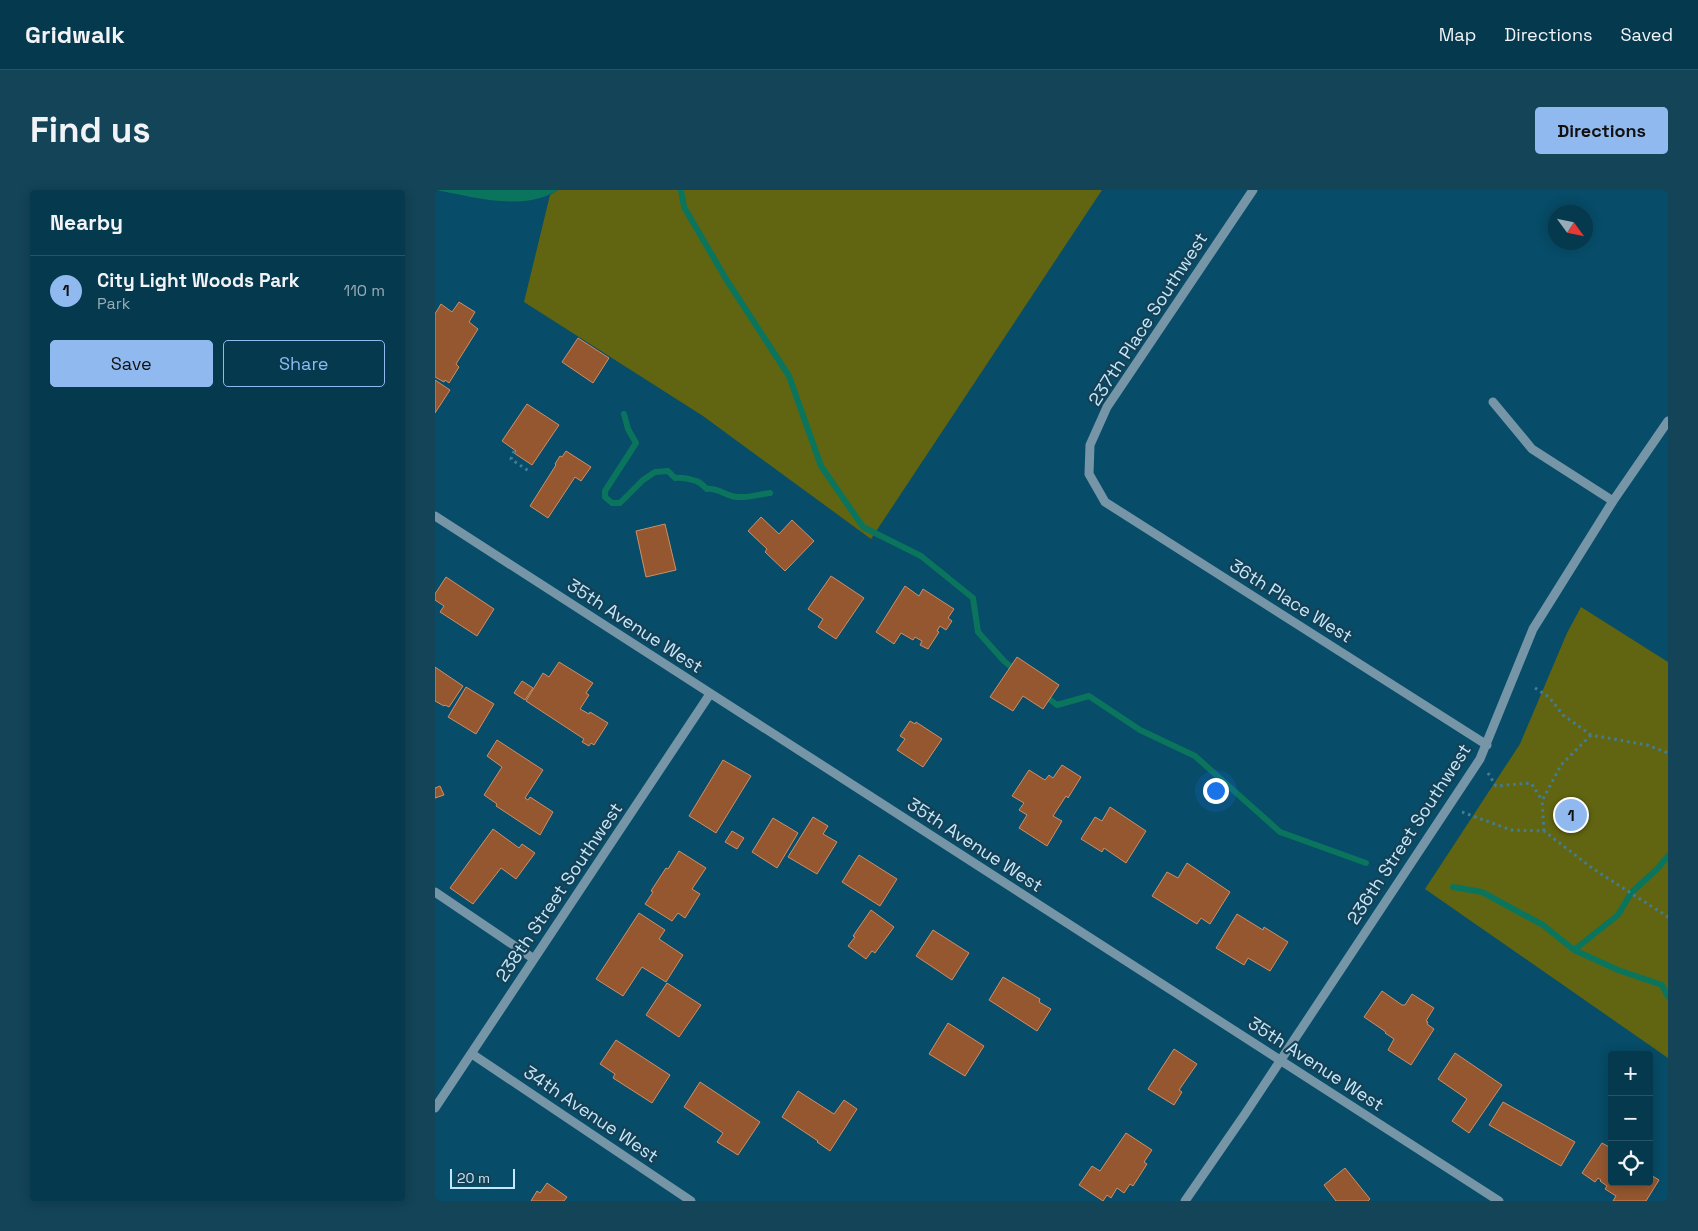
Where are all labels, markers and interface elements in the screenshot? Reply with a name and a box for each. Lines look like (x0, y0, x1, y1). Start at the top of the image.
text: Gridwalk (25, 19, 125, 50)
text: Map (1439, 23, 1476, 46)
text: Directions (1504, 23, 1593, 46)
text: Saved (1621, 23, 1673, 46)
button: Directions (1535, 107, 1668, 154)
text: Find us (30, 108, 151, 152)
north arrow (1548, 205, 1593, 250)
text: Nearby (50, 209, 123, 236)
street label: 237th Place Southwest (1083, 228, 1212, 410)
text: City Light Woods Park (97, 268, 299, 293)
text: 1 (62, 280, 70, 301)
text: 110 m (343, 280, 385, 301)
text: Park (97, 293, 130, 314)
button: Save (50, 340, 213, 387)
button: Share (223, 340, 385, 387)
street label: 36th Place West (1225, 554, 1357, 648)
street label: 35th Avenue West (563, 573, 707, 678)
street label: 236th Street Southwest (1341, 739, 1476, 929)
your location (1203, 778, 1229, 804)
street label: 35th Avenue West (903, 792, 1047, 897)
pin: 1 (1555, 796, 1587, 834)
street label: 238th Street Southwest (490, 798, 627, 986)
street label: 35th Avenue West (1244, 1011, 1388, 1116)
map controls (1608, 1051, 1653, 1186)
button: + (1608, 1051, 1653, 1096)
street label: 34th Avenue West (520, 1060, 663, 1167)
button: − (1608, 1096, 1653, 1141)
button: locate (1608, 1141, 1653, 1186)
scale bar (450, 1166, 515, 1189)
text: 20 m (457, 1169, 490, 1187)

